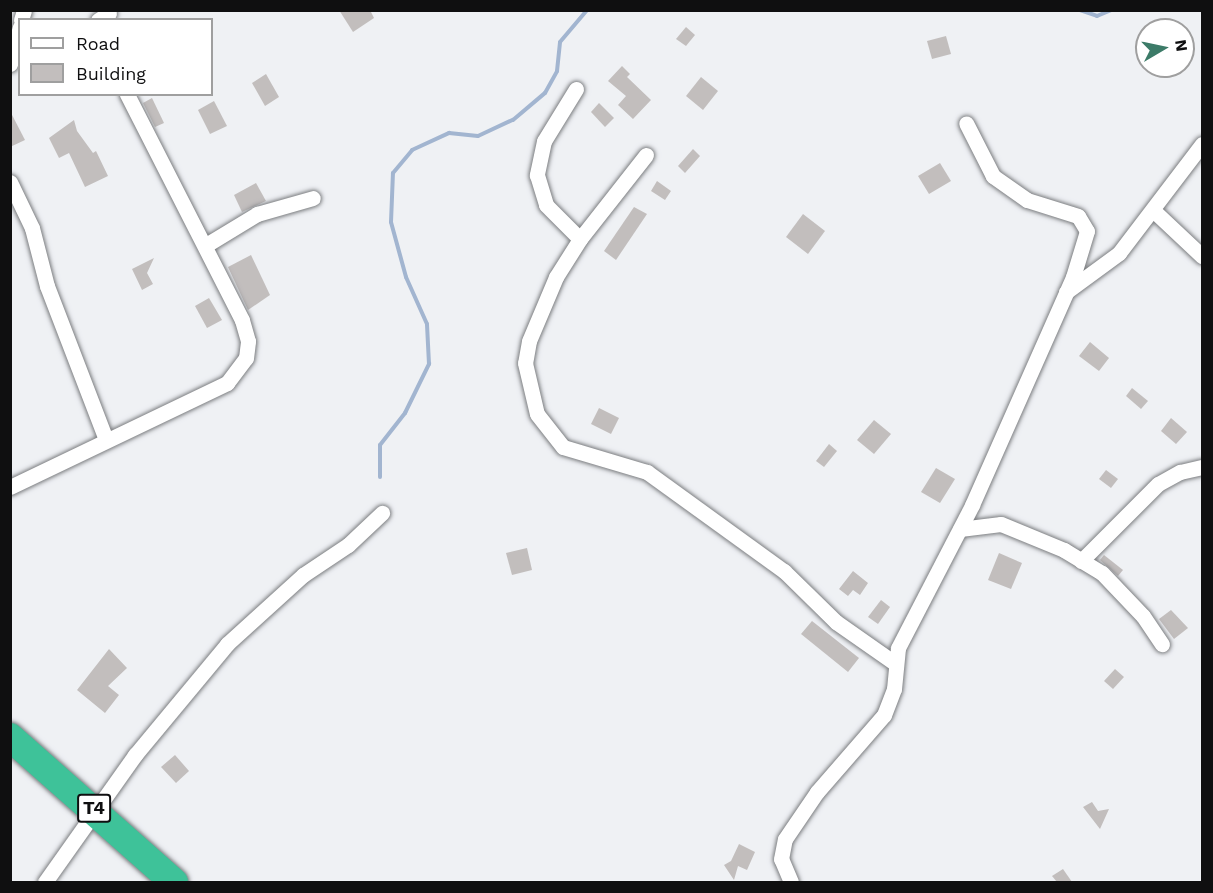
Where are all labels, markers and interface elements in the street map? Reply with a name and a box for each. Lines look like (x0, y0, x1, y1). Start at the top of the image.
legend (18, 18, 213, 96)
north arrow (1135, 18, 1195, 78)
text: Road (76, 33, 120, 54)
text: N (1171, 38, 1192, 53)
text: Building (76, 63, 146, 84)
road number: T4 (76, 793, 112, 823)

